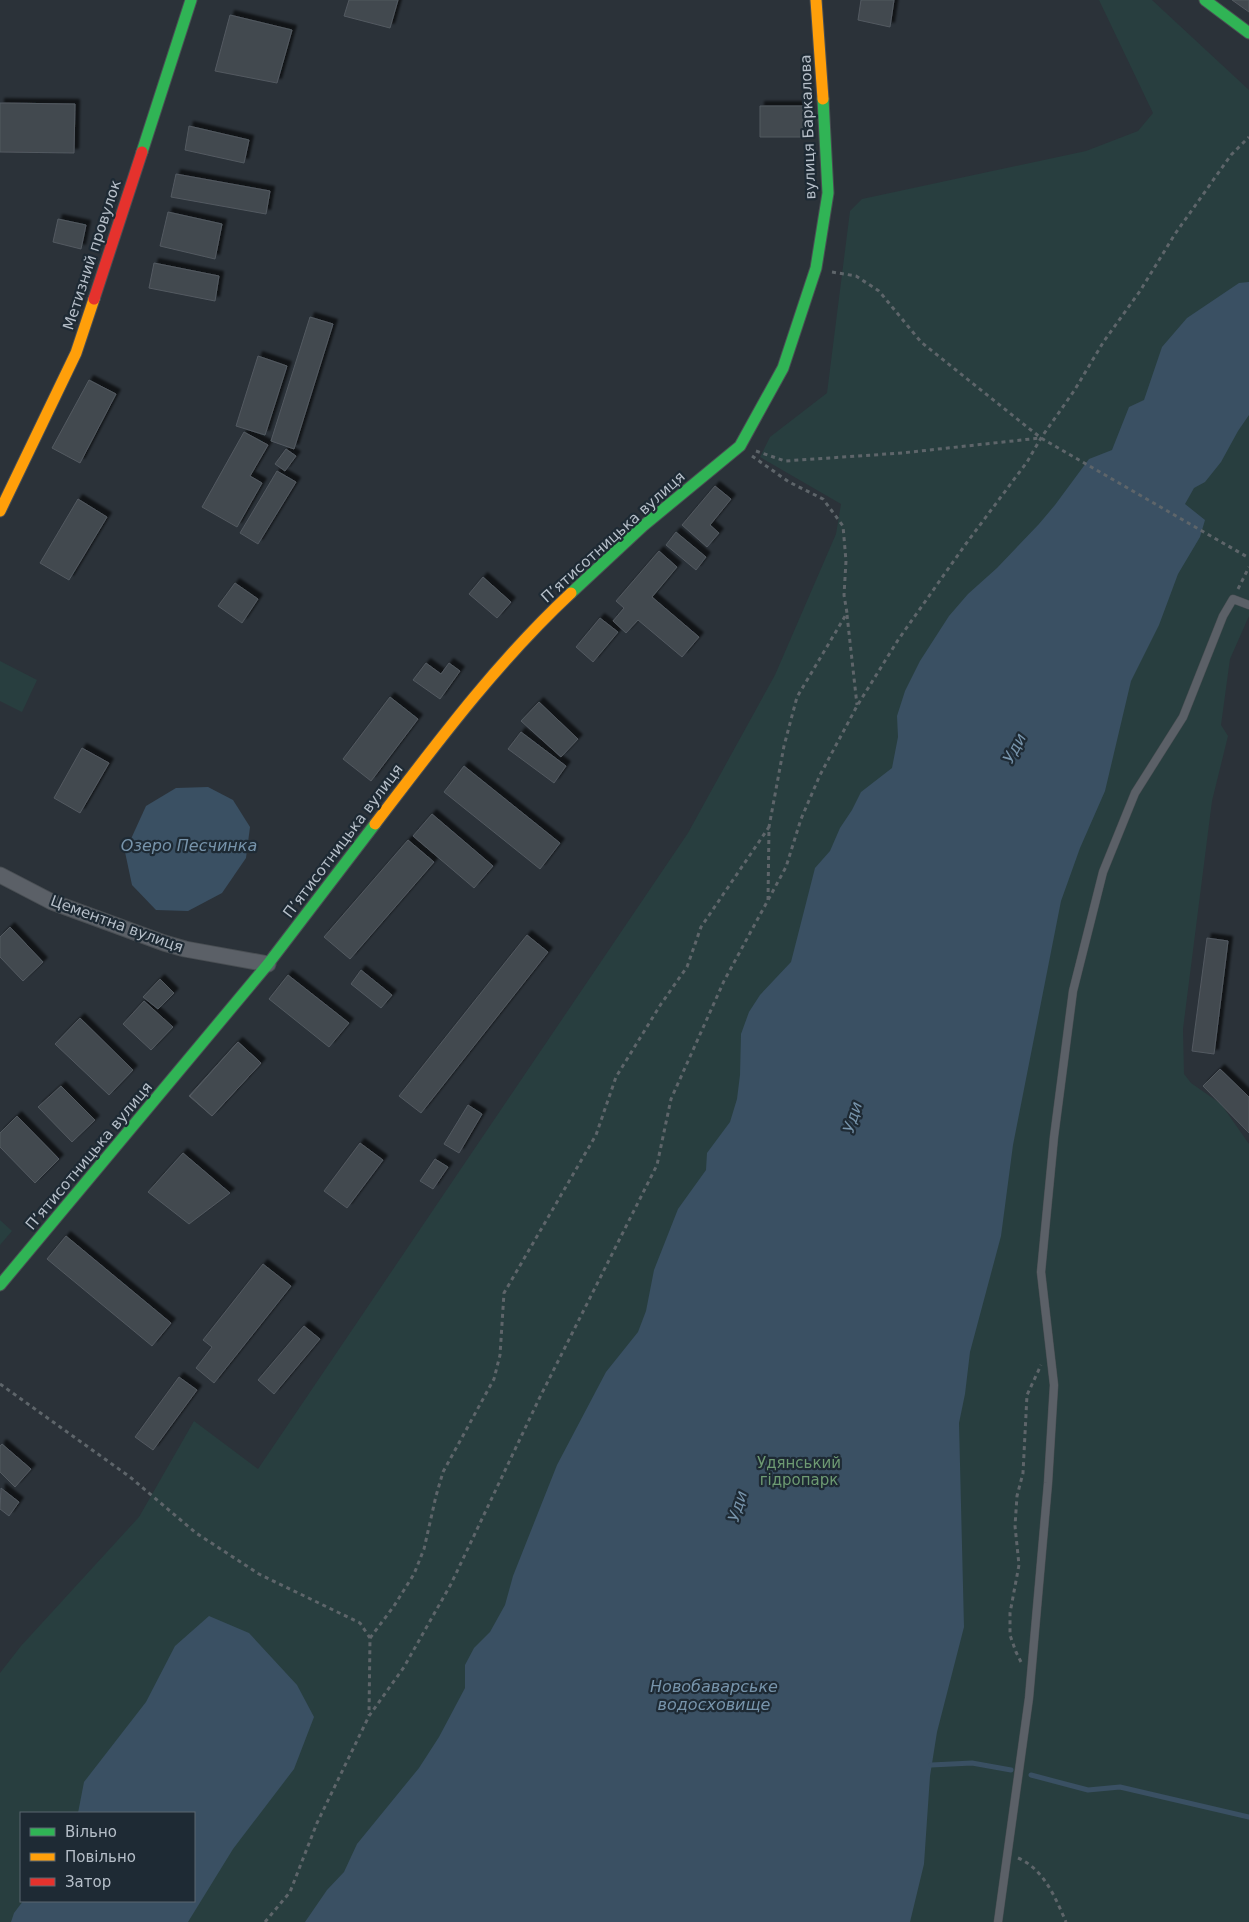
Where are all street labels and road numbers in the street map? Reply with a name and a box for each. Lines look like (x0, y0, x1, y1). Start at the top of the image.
street label: вулиця Баркалова (796, 54, 820, 200)
street label: Метизний провулок (59, 178, 125, 332)
street label: П’ятисотницька вулиця (537, 468, 689, 606)
street label: П’ятисотницька вулиця (279, 761, 407, 921)
street label: Цементна вулиця (48, 892, 186, 956)
street label: П’ятисотницька вулиця (22, 1078, 156, 1234)

